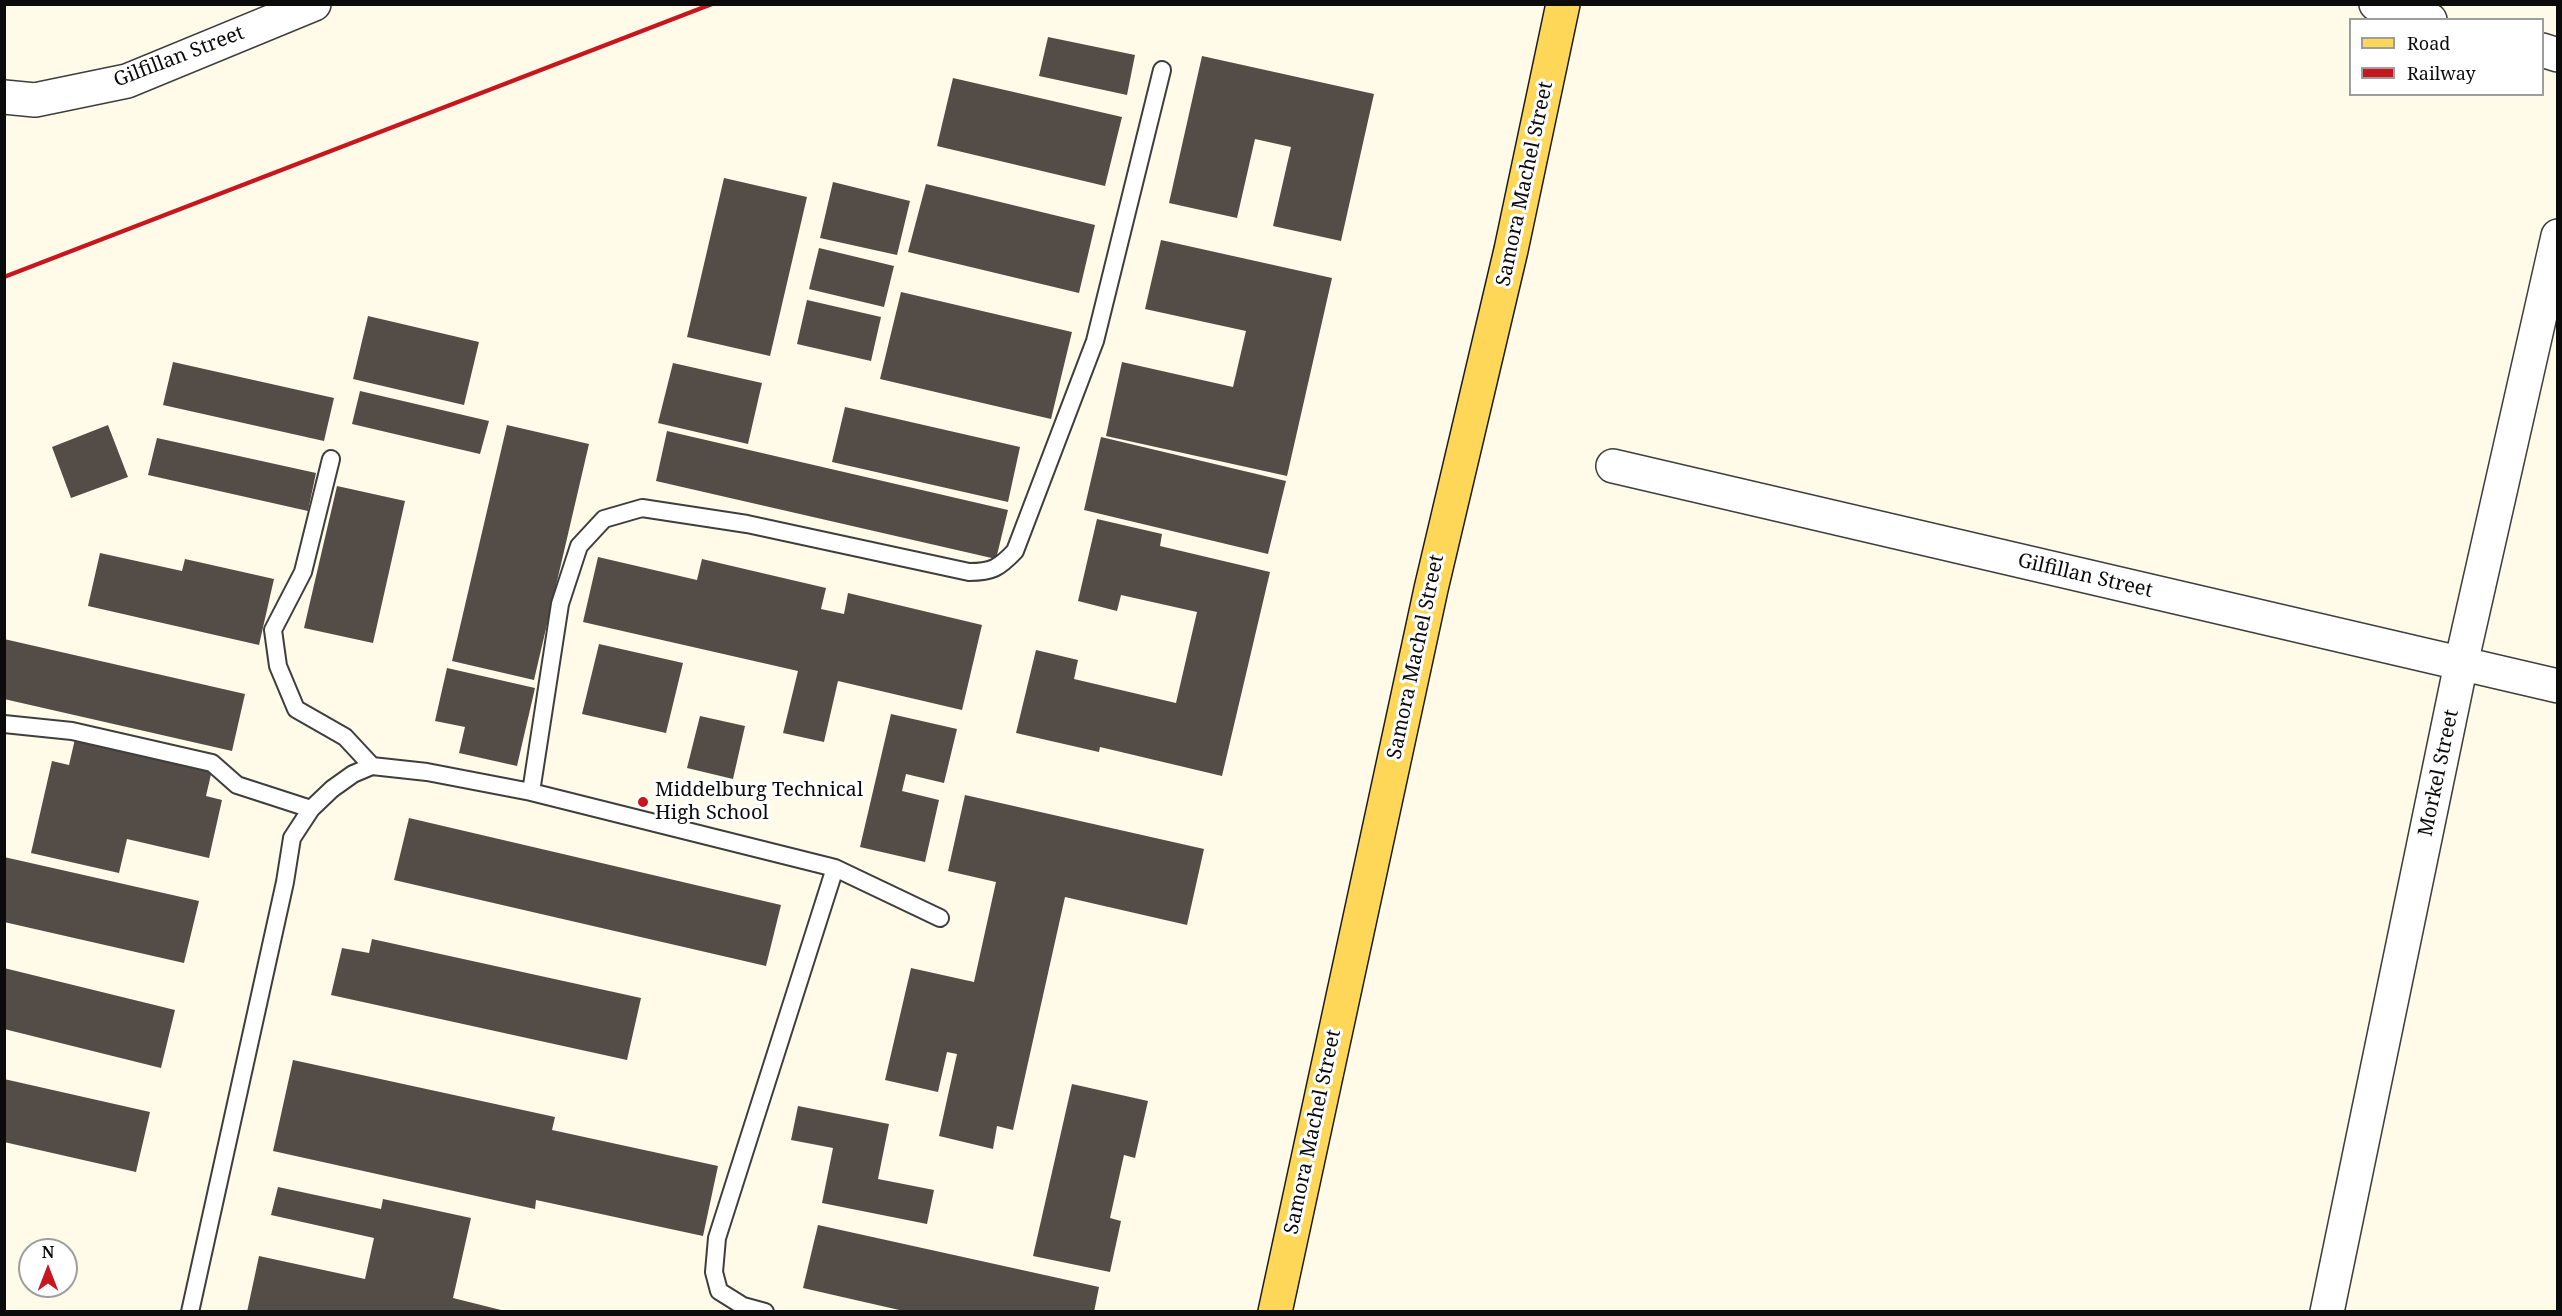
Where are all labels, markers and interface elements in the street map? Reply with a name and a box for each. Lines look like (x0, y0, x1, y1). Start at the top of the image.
legend (2349, 18, 2544, 96)
street label: Gilfillan Street (110, 21, 248, 93)
text: Road (2407, 31, 2450, 55)
text: Railway (2407, 61, 2476, 85)
street label: Samora Machel Street (1492, 80, 1558, 288)
street label: Gilfillan Street (2015, 549, 2155, 603)
street label: Samora Machel Street (1383, 553, 1449, 761)
street label: Morkel Street (2414, 707, 2464, 839)
place label: Middelburg Technical High School (655, 778, 863, 825)
marker: Middelburg Technical High School (636, 795, 650, 809)
street label: Samora Machel Street (1280, 1028, 1346, 1236)
north arrow (18, 1238, 78, 1298)
text: N (42, 1241, 54, 1263)

